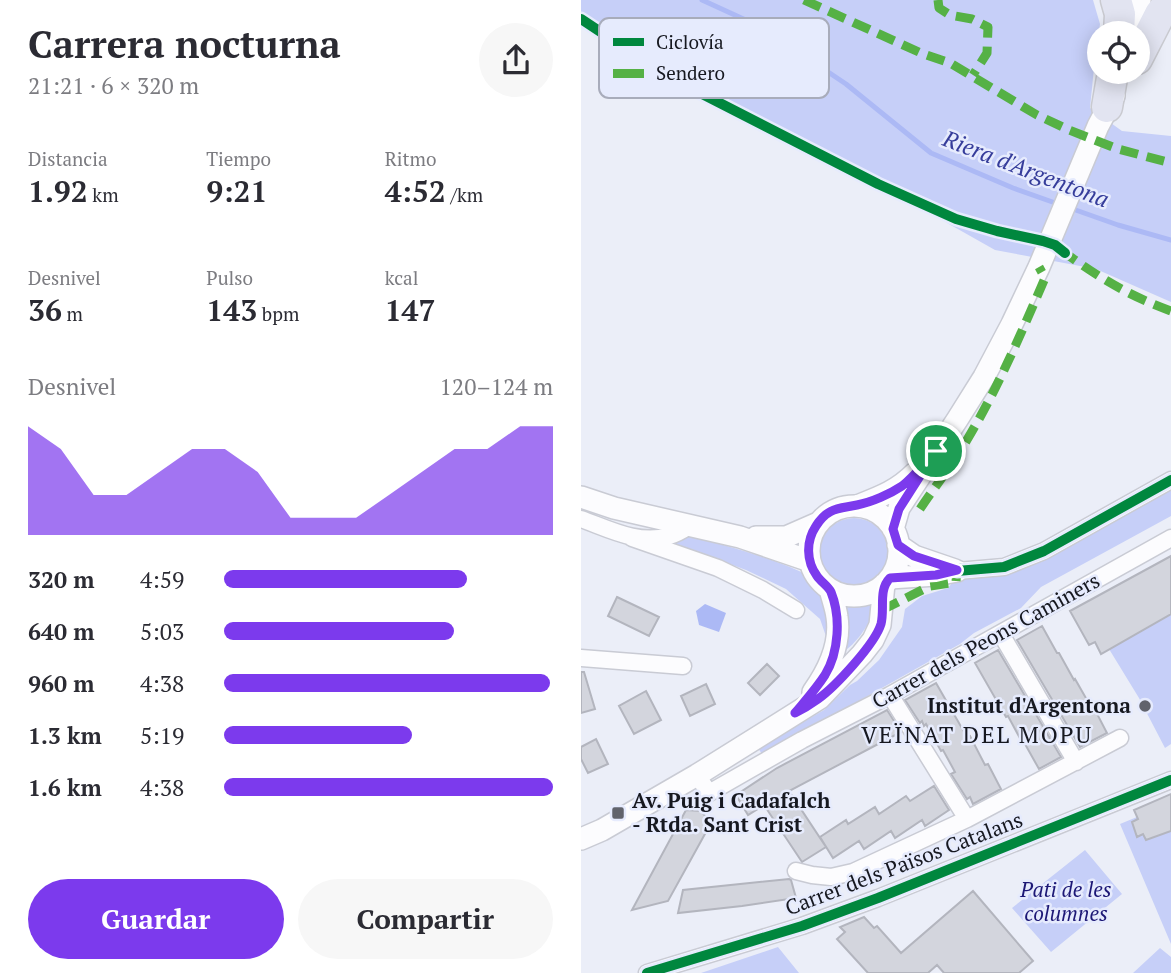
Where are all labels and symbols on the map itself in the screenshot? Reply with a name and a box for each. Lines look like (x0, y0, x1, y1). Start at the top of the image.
legend (599, 18, 829, 98)
text: Ciclovía (656, 29, 724, 54)
text: Sendero (656, 60, 725, 85)
water label: Riera d'Argentona (938, 122, 1114, 214)
pin (906, 421, 966, 481)
street label: Carrer dels Peons Caminers (867, 566, 1104, 714)
place label: Institut d'Argentona (927, 691, 1131, 719)
marker: Institut d'Argentona (1137, 698, 1153, 714)
district label: VEÏNAT DEL MOPU (861, 719, 1093, 750)
place label: Av. Puig i Cadafalch - Rtda. Sant Crist (632, 786, 831, 838)
marker: Av. Puig i Cadafalch - Rtda. Sant Crist (610, 805, 626, 821)
street label: Carrer dels Països Catalans (781, 805, 1026, 921)
park label: Pati de les columnes (1019, 875, 1112, 927)

